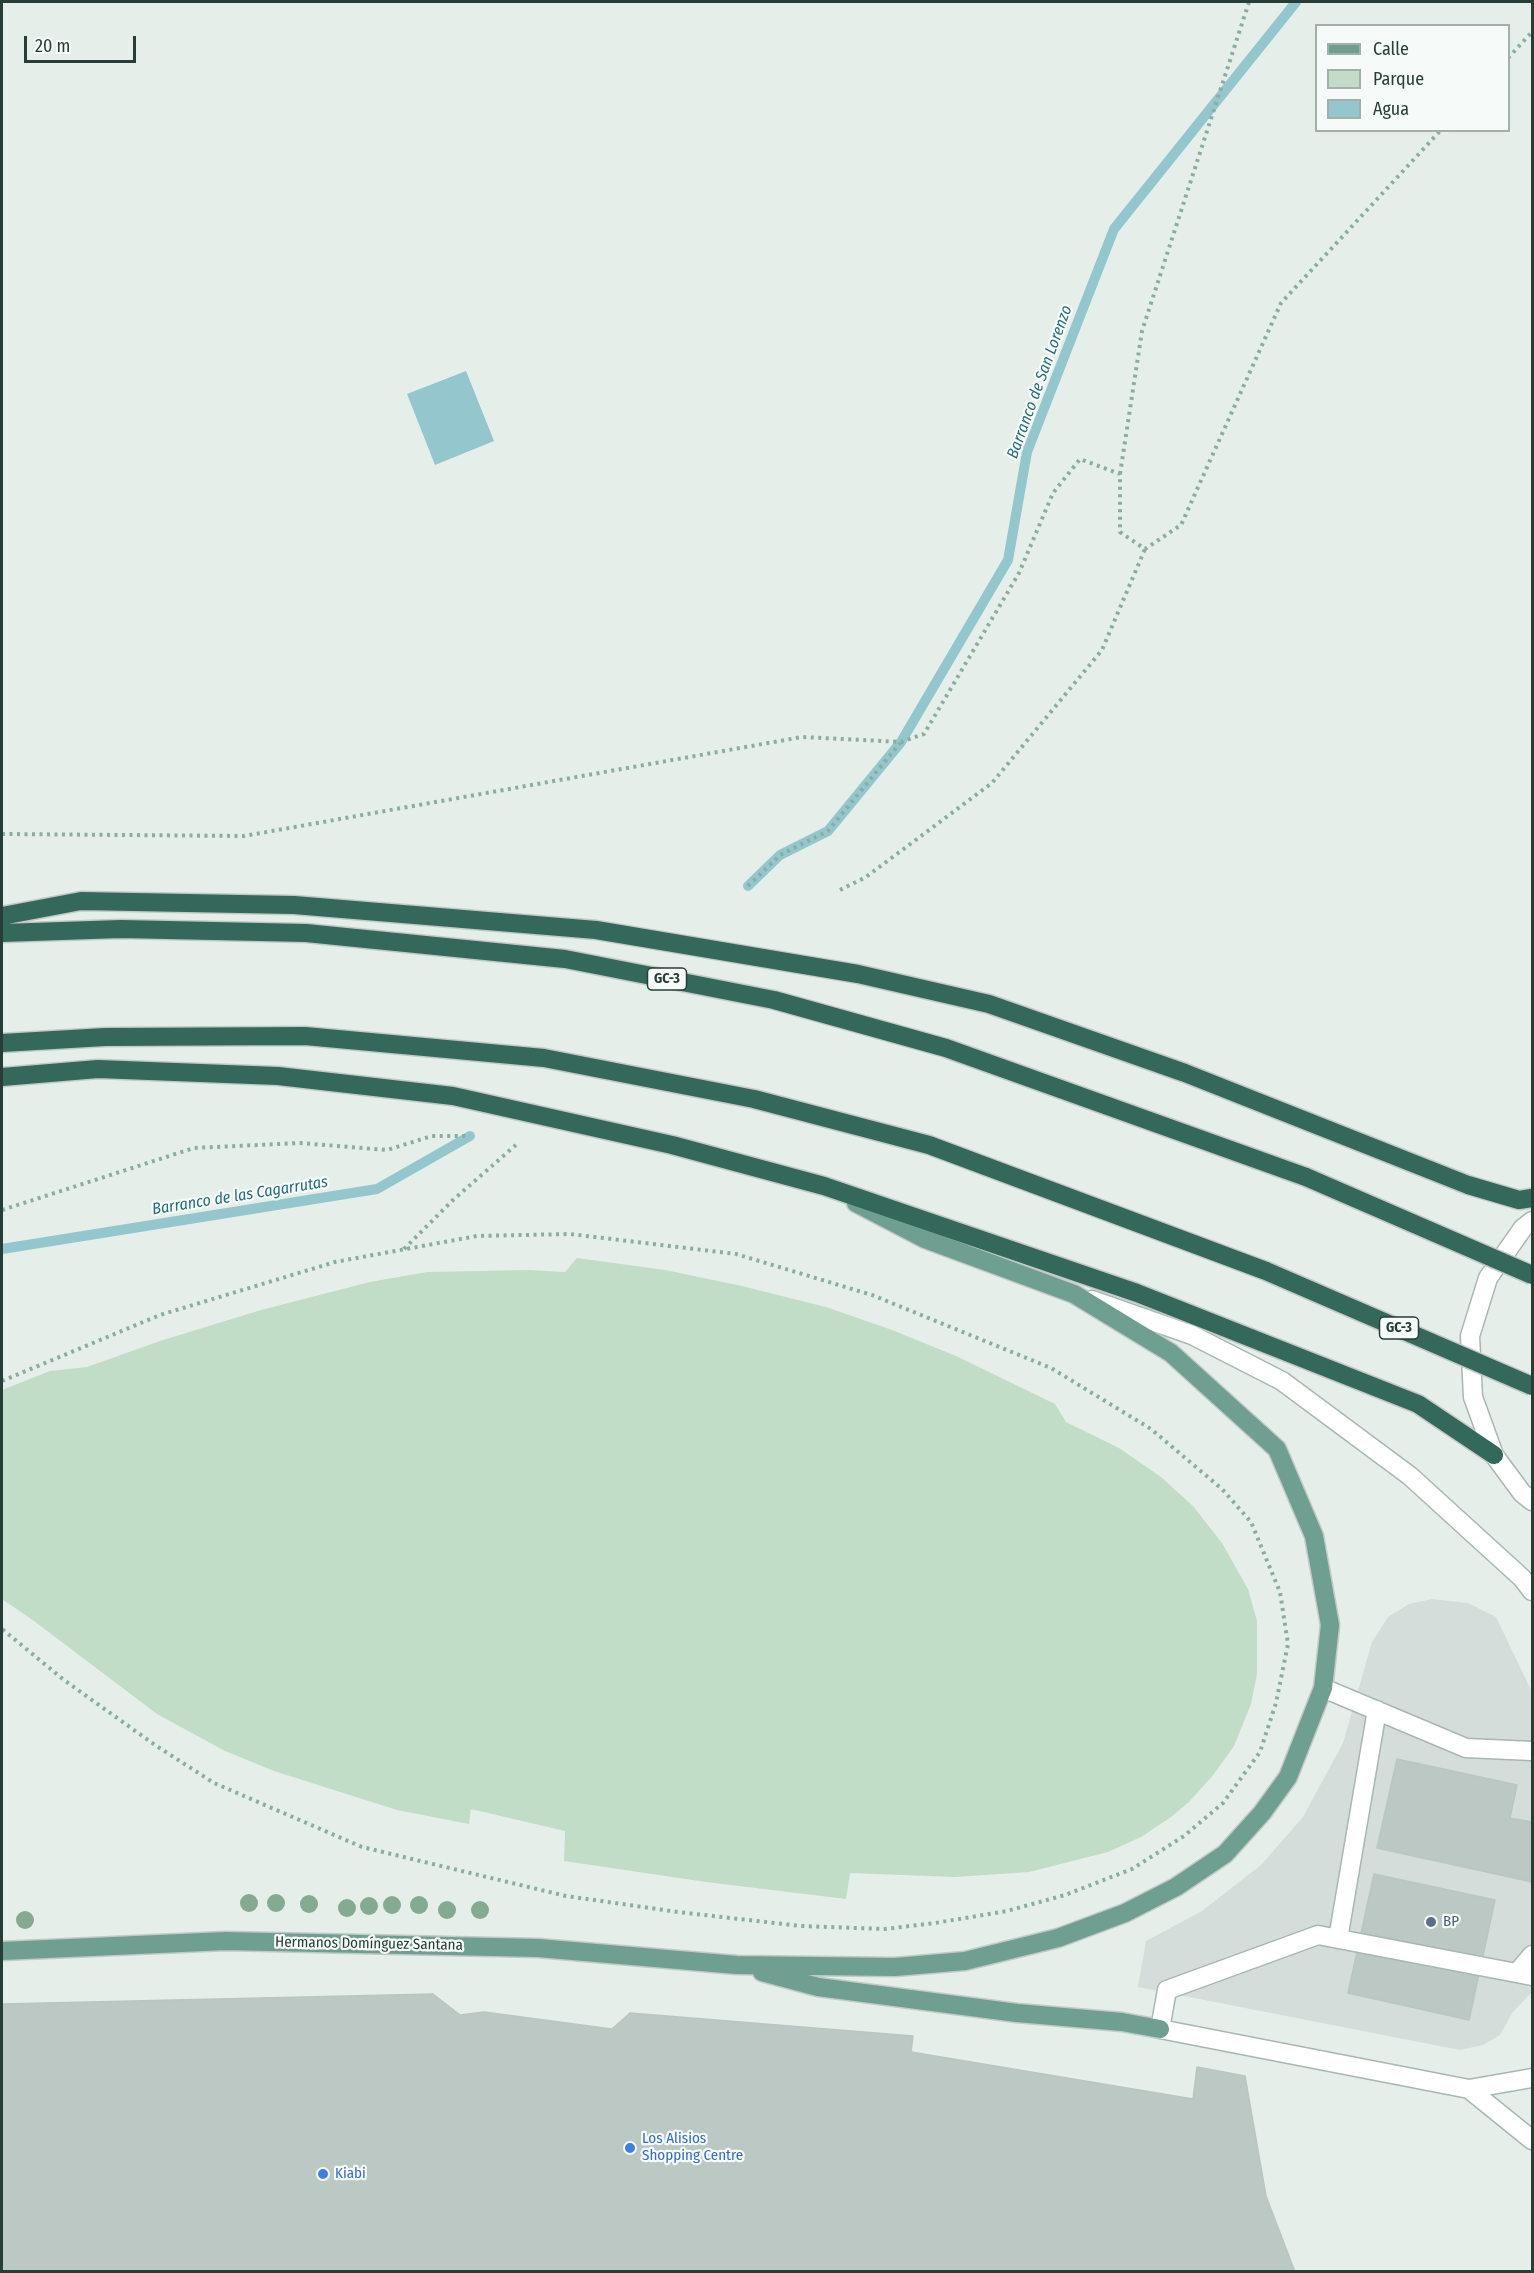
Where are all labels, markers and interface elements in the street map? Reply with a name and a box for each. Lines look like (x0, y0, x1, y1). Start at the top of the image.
scale bar (27, 24, 140, 62)
legend (1315, 24, 1510, 132)
text: 20 m (35, 35, 70, 57)
text: Calle (1373, 38, 1409, 60)
text: Parque (1373, 68, 1424, 90)
text: Agua (1373, 98, 1409, 120)
water label: Barranco de San Lorenzo (1003, 303, 1077, 461)
road number: GC-3 (648, 968, 686, 990)
water label: Barranco de las Cagarrutas (151, 1173, 329, 1219)
road number: GC-3 (1380, 1317, 1418, 1339)
place label: BP (1443, 1913, 1459, 1931)
marker: BP (1424, 1915, 1438, 1929)
street label: Hermanos Domínguez Santana (275, 1933, 463, 1955)
place label: Los Alisios Shopping Centre (642, 2130, 743, 2165)
marker: Los Alisios Shopping Centre (623, 2141, 637, 2155)
place label: Kiabi (335, 2165, 366, 2183)
marker: Kiabi (316, 2167, 330, 2181)

